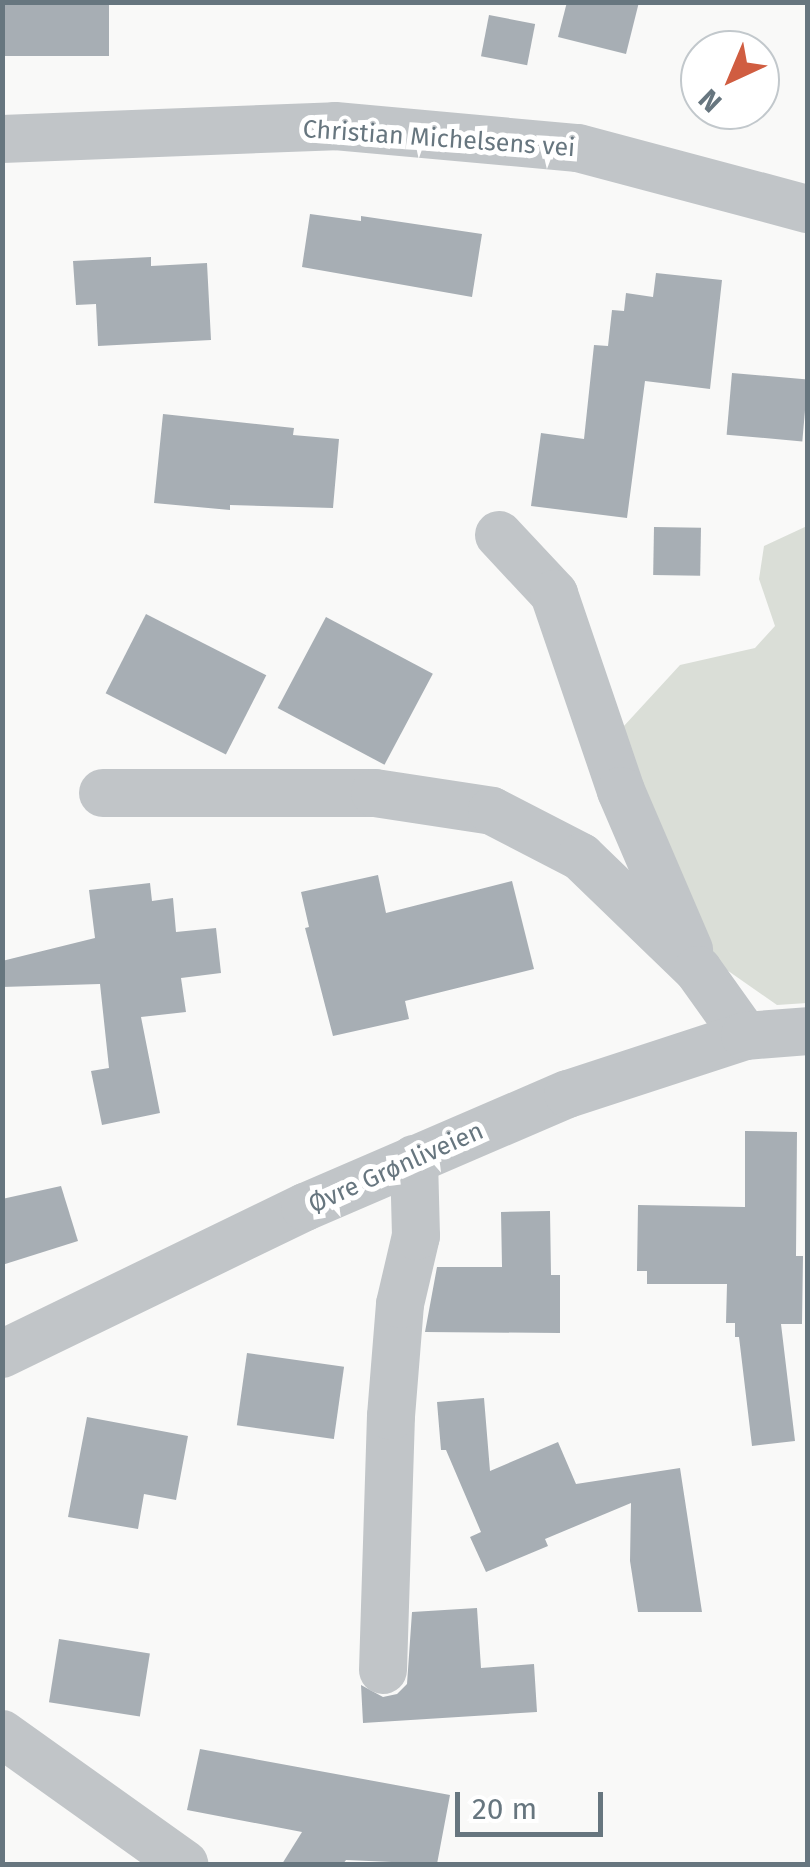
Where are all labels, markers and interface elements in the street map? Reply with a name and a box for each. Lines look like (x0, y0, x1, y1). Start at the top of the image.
north arrow (680, 30, 780, 130)
text: N (692, 82, 728, 119)
street label: Christian Michelsens vei (302, 115, 576, 163)
street label: Øvre Grønliveien (304, 1116, 488, 1220)
scale bar (460, 1772, 608, 1834)
text: 20 m (472, 1791, 537, 1827)

